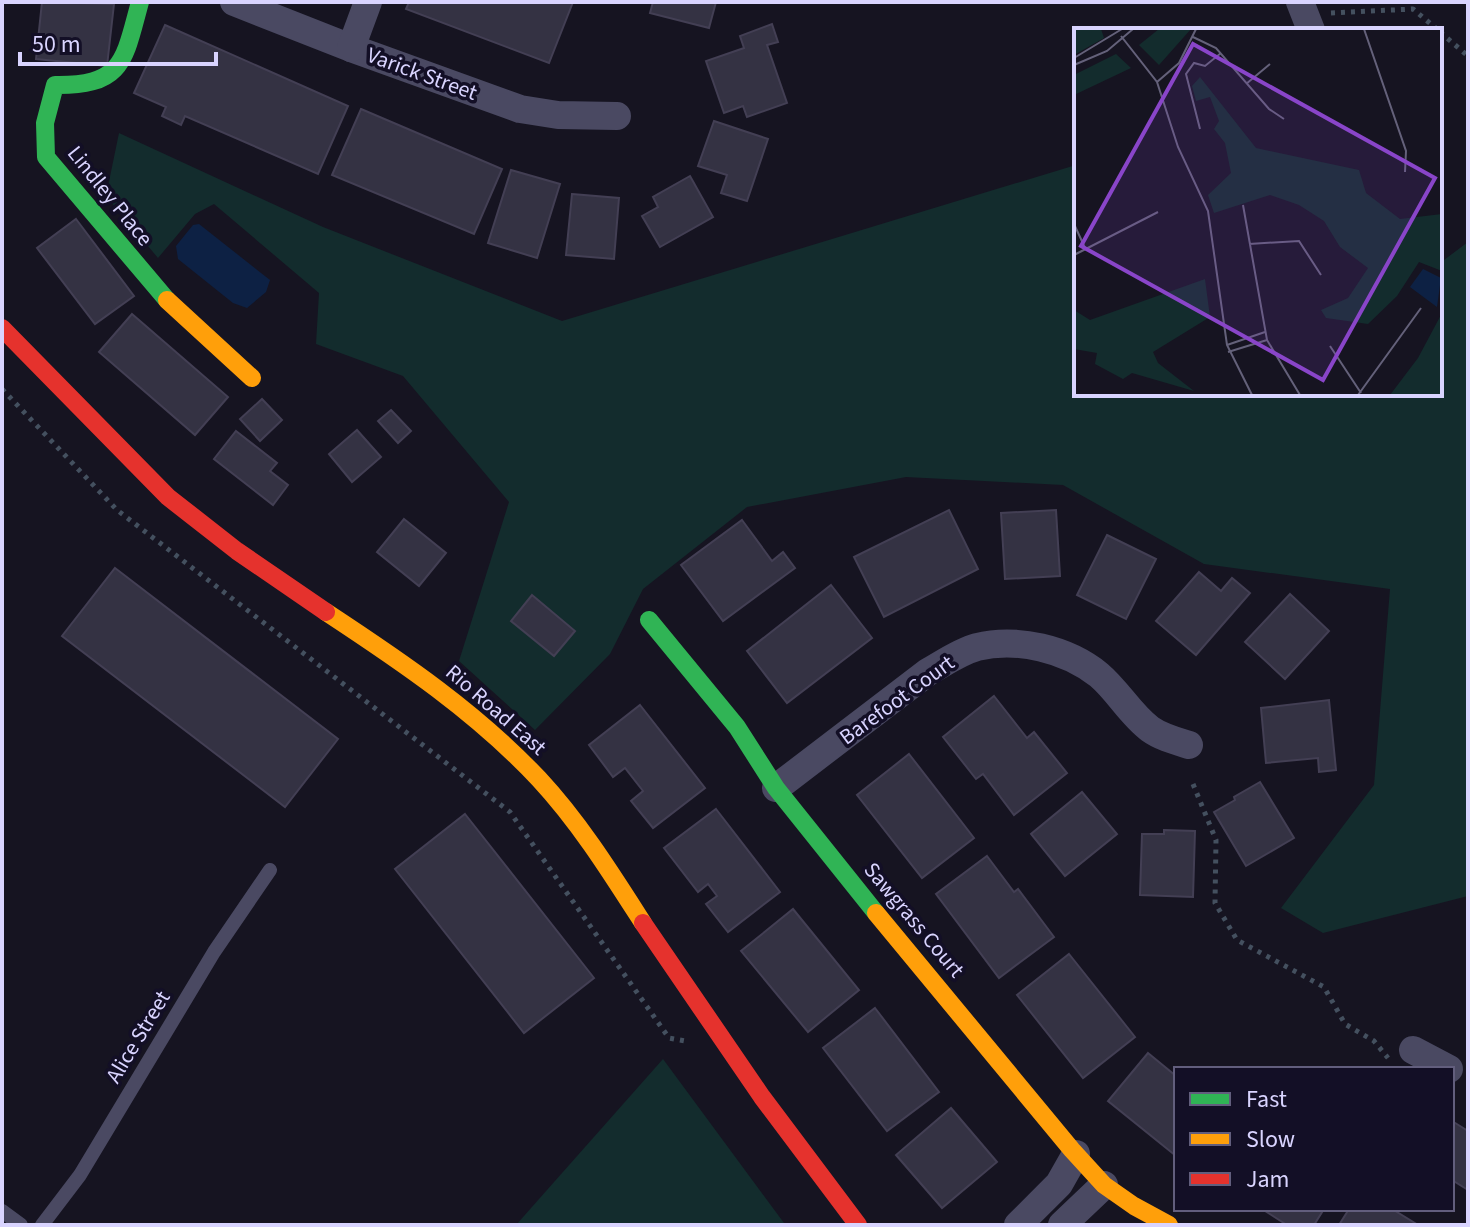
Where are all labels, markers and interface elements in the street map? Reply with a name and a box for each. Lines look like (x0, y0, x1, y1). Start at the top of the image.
scale bar (20, 16, 216, 66)
text: 50 m (32, 27, 81, 62)
inset map (1074, 28, 1442, 396)
street label: Varick Street (362, 39, 482, 109)
street label: Lindley Place (59, 139, 161, 253)
street label: Barefoot Court (833, 647, 962, 753)
street label: Rio Road East (438, 657, 554, 763)
street label: Sawgrass Court (856, 855, 972, 985)
street label: Alice Street (98, 984, 179, 1089)
legend (1174, 1067, 1454, 1211)
text: Fast (1246, 1082, 1287, 1117)
text: Slow (1246, 1122, 1295, 1157)
text: Jam (1246, 1162, 1290, 1197)

